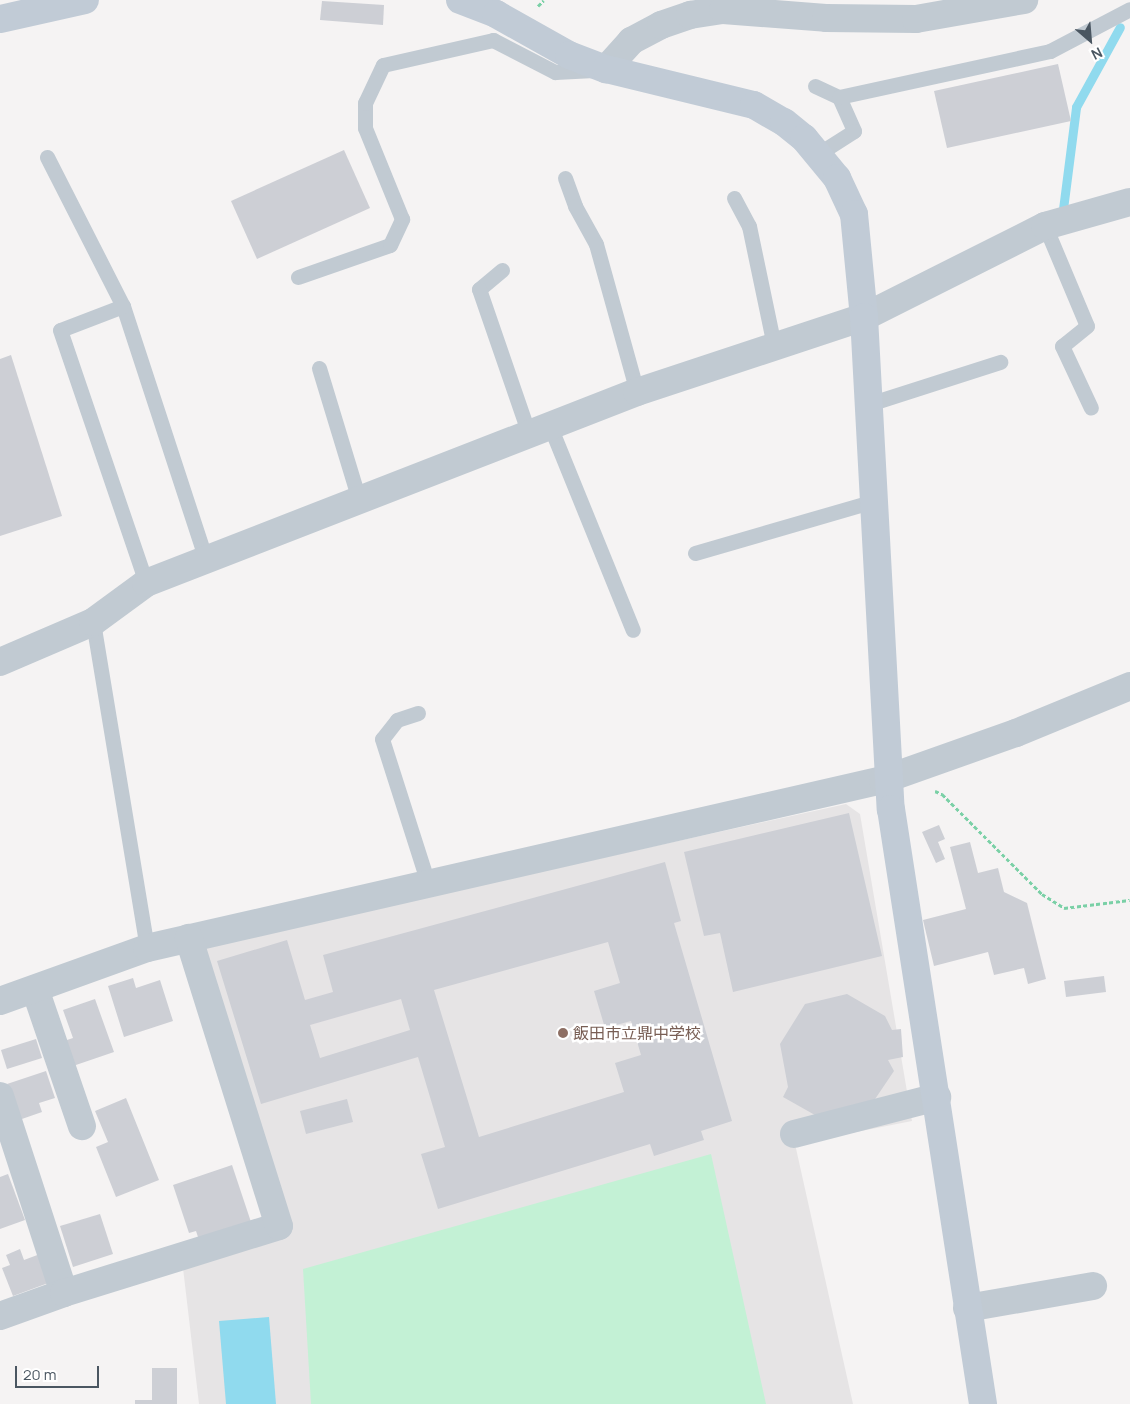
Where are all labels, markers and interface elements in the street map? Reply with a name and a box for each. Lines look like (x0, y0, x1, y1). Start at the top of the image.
north arrow (1065, 15, 1115, 65)
text: N (1088, 43, 1106, 65)
place label: 飯田市立鼎中学校 (573, 1023, 701, 1043)
marker: 飯田市立鼎中学校 (557, 1027, 569, 1039)
scale bar (18, 1356, 101, 1388)
text: 20 m (23, 1364, 56, 1385)

